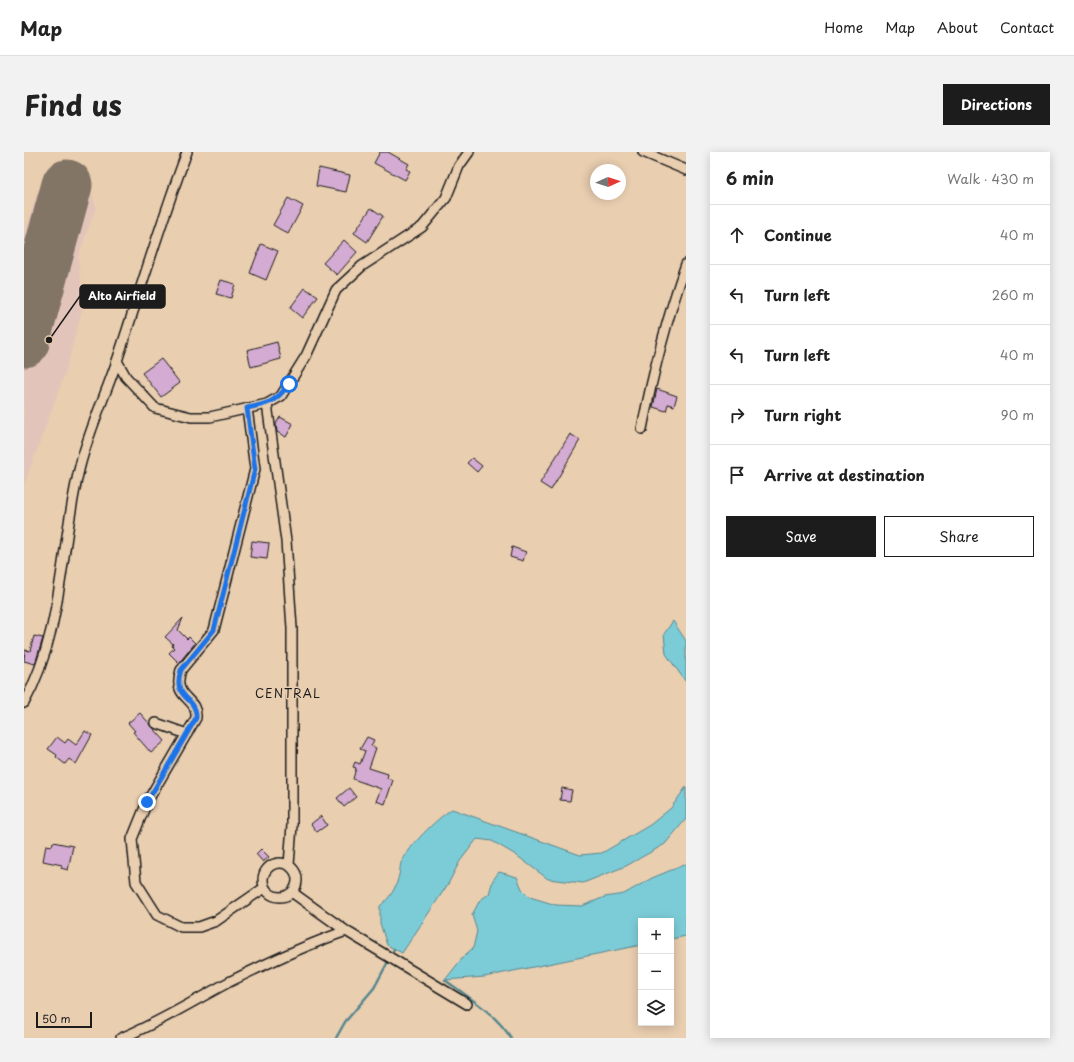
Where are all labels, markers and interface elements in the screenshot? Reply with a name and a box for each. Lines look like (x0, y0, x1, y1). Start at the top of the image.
text: Map (20, 14, 62, 42)
text: Home (824, 17, 863, 38)
text: Map (885, 17, 915, 38)
text: About (937, 17, 978, 38)
text: Contact (1000, 17, 1054, 38)
text: Find us (24, 83, 122, 126)
button: Directions (943, 84, 1050, 125)
north arrow (590, 164, 626, 200)
text: 6 min (726, 165, 774, 191)
text: Walk · 430 m (947, 169, 1034, 188)
text: Continue (764, 223, 832, 246)
icon: ahead (726, 224, 748, 246)
text: 40 m (1000, 225, 1034, 244)
text: Turn left (764, 283, 830, 306)
icon: left (726, 284, 748, 306)
callout: Alto Airfield (80, 285, 165, 308)
text: 260 m (992, 285, 1034, 304)
text: Alto Airfield (88, 287, 156, 304)
text: Turn left (764, 343, 830, 366)
icon: left (726, 344, 748, 366)
text: 40 m (1000, 345, 1034, 364)
route start (280, 375, 298, 393)
text: Turn right (764, 403, 841, 426)
icon: right (726, 404, 748, 426)
text: 90 m (1001, 405, 1034, 424)
text: Arrive at destination (764, 463, 925, 486)
icon: arrive (726, 464, 748, 486)
button: Save (726, 516, 876, 557)
button: Share (884, 516, 1034, 557)
district label: CENTRAL (255, 684, 321, 702)
route end (138, 793, 156, 811)
map controls (638, 918, 674, 1026)
button: + (638, 918, 674, 954)
button: − (638, 954, 674, 990)
button: layers (638, 990, 674, 1026)
scale bar (36, 1010, 92, 1029)
text: 50 m (42, 1010, 71, 1027)

